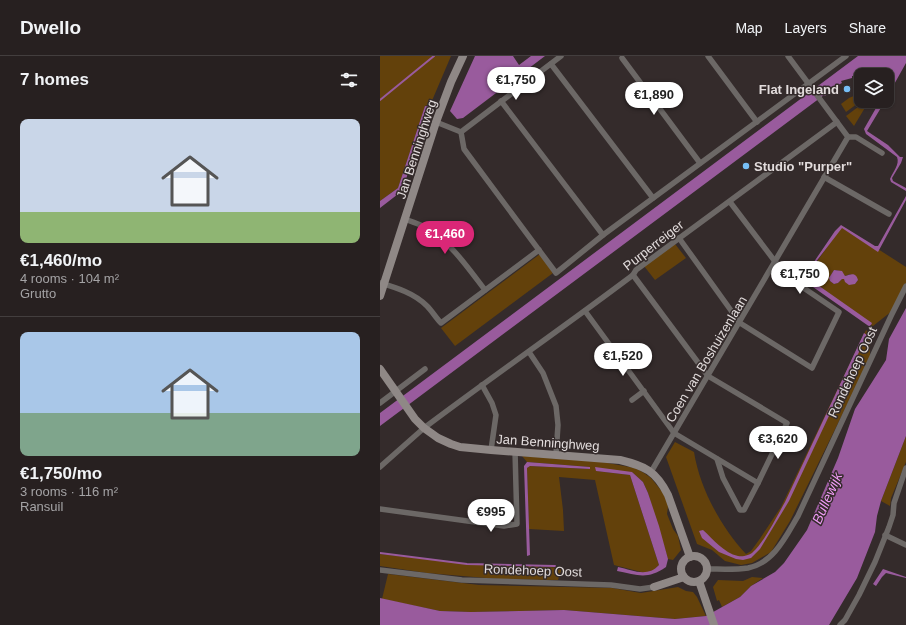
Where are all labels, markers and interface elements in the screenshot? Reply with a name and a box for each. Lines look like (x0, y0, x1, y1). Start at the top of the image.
text: Dwello (20, 17, 81, 38)
text: Map (735, 20, 763, 36)
text: Layers (785, 20, 827, 36)
text: Share (849, 20, 886, 36)
pin: €1,750 (483, 67, 549, 101)
map controls (854, 68, 894, 108)
button: layers (854, 68, 894, 108)
icon: filters (338, 69, 360, 91)
text: 7 homes (20, 70, 89, 89)
text: €1,750 (496, 72, 536, 87)
pin: €1,890 (621, 82, 687, 116)
place label: Flat Ingeland (759, 82, 839, 97)
marker: Flat Ingeland (842, 84, 852, 94)
text: €1,890 (634, 87, 674, 102)
street label: Jan Benninghweg (393, 98, 440, 201)
icon: home (154, 145, 226, 217)
place label: Studio "Purper" (754, 159, 852, 174)
marker: Studio "Purper" (741, 161, 751, 171)
street label: Purperreiger (620, 217, 687, 274)
pin: €1,460 (412, 221, 478, 255)
text: €1,460 (425, 226, 465, 241)
text: €1,460/mo (20, 251, 102, 270)
pin: €1,750 (767, 261, 833, 295)
text: €1,750 (780, 266, 820, 281)
text: 4 rooms · 104 m² (20, 271, 119, 286)
text: Grutto (20, 286, 56, 301)
street label: Coen van Boshuizenlaan (663, 293, 750, 425)
street label: Rondehoep Oost (825, 324, 880, 420)
pin: €1,520 (590, 343, 656, 377)
text: €1,520 (603, 348, 643, 363)
icon: home (154, 358, 226, 430)
pin: €3,620 (745, 426, 811, 460)
street label: Jan Benninghweg (496, 431, 600, 454)
text: €3,620 (758, 431, 798, 446)
text: €1,750/mo (20, 464, 102, 483)
water label: Bullewijk (809, 469, 846, 526)
text: 3 rooms · 116 m² (20, 484, 118, 499)
text: Ransuil (20, 499, 63, 514)
pin: €995 (467, 499, 515, 533)
text: €995 (477, 504, 505, 519)
street label: Rondehoep Oost (484, 561, 583, 580)

